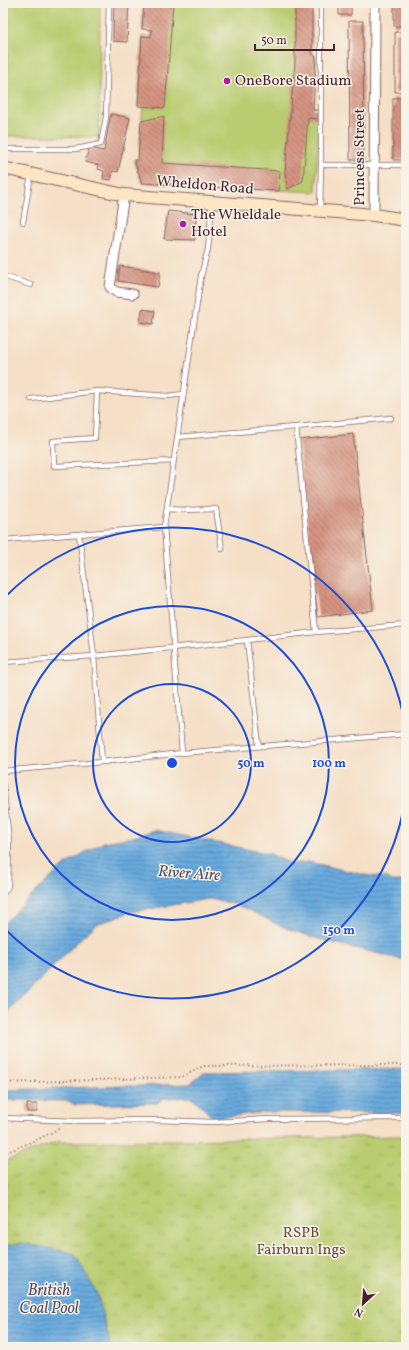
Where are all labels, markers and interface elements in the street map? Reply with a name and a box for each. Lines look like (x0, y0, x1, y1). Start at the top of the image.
scale bar (255, 26, 334, 52)
text: 50 m (261, 33, 287, 49)
place label: OneBore Stadium (235, 71, 351, 92)
marker: OneBore Stadium (222, 76, 232, 86)
street label: Princess Street (350, 108, 371, 206)
street label: Wheldon Road (155, 171, 255, 201)
place label: The Wheldale Hotel (191, 205, 281, 243)
marker: The Wheldale Hotel (178, 219, 188, 229)
centre of rings (165, 756, 179, 770)
text: 50 m (237, 756, 265, 772)
text: 100 m (312, 756, 346, 772)
water label: River Aire (157, 861, 221, 887)
text: 150 m (323, 923, 355, 939)
park label: RSPB Fairburn Ings (256, 1223, 346, 1261)
water label: British Coal Pool (19, 1280, 79, 1320)
north arrow (343, 1284, 383, 1324)
text: N (352, 1303, 366, 1320)

